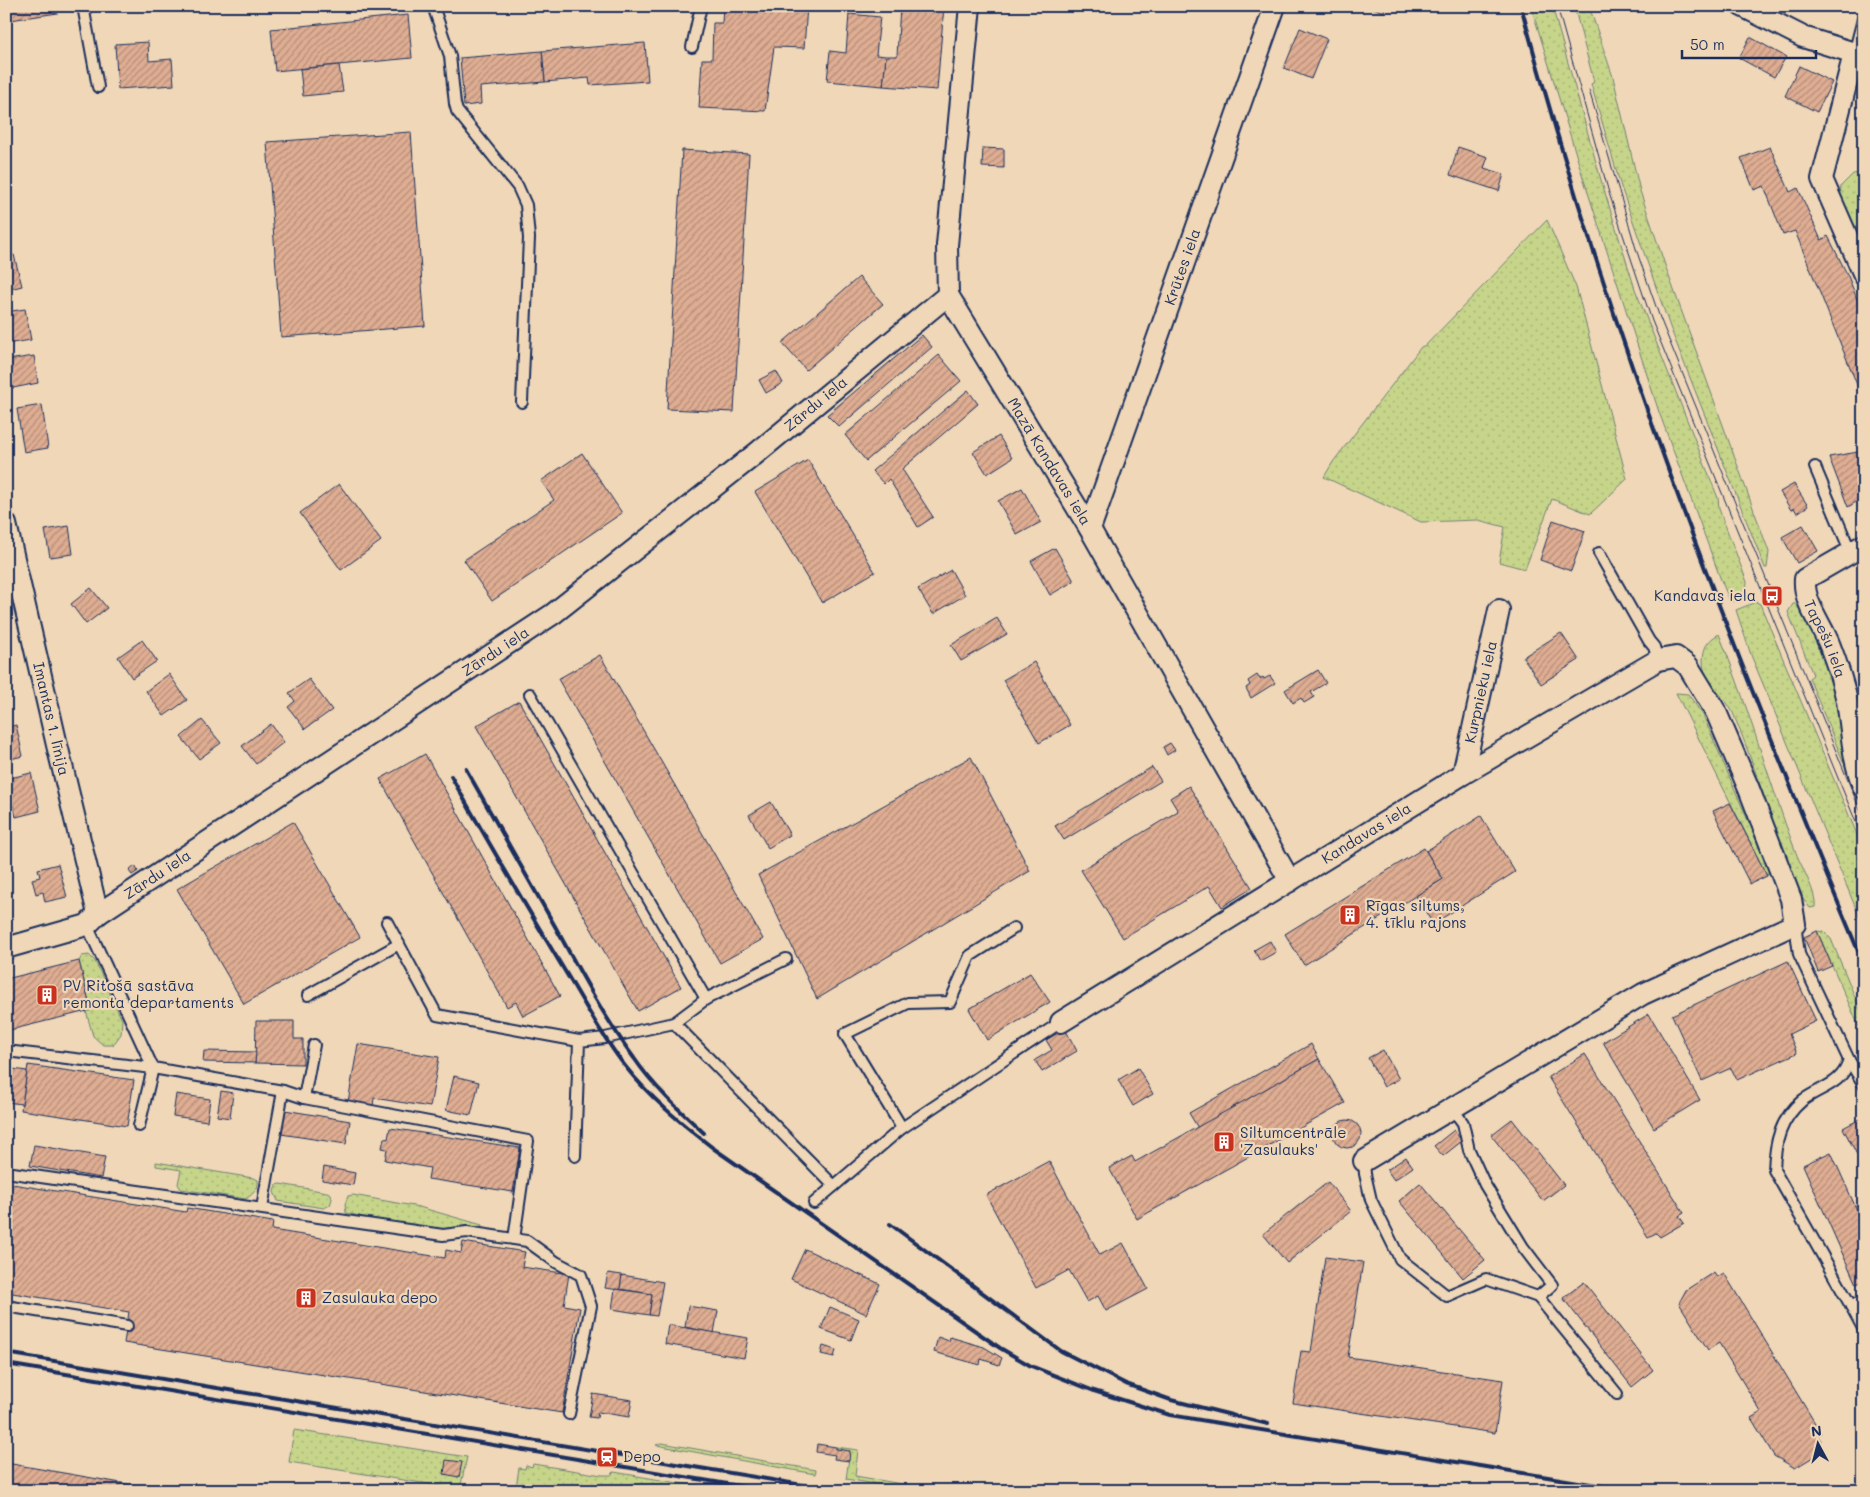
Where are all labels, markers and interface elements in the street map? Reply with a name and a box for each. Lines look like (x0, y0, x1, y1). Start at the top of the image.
scale bar (1682, 28, 1816, 60)
text: 50 m (1690, 34, 1725, 54)
street label: Krūtes iela (1159, 226, 1205, 308)
street label: Zārdu iela (779, 371, 851, 436)
street label: Mazā Kandavas iela (1004, 394, 1096, 529)
bus stop icon: Kandavas iela (1760, 584, 1784, 608)
place label: Kandavas iela (1654, 585, 1756, 605)
street label: Tapešu iela (1800, 597, 1851, 680)
street label: Zārdu iela (458, 622, 533, 680)
street label: Kurpnieku iela (1459, 639, 1501, 745)
street label: Imantas 1. līnija (29, 660, 75, 777)
street label: Kandavas iela (1317, 797, 1415, 868)
street label: Zārdu iela (119, 845, 194, 903)
place label: Rīgas siltums, 4. tīklu rajons (1366, 895, 1467, 932)
building icon: Rīgas siltums, 4. tīklu rajons (1338, 903, 1362, 927)
place label: PV Ritošā sastāva remonta departaments (63, 975, 234, 1012)
building icon: PV Ritošā sastāva remonta departaments (35, 983, 59, 1007)
place label: Siltumcentrāle 'Zasulauks' (1240, 1122, 1347, 1159)
building icon: Siltumcentrāle 'Zasulauks' (1212, 1130, 1236, 1154)
building icon: Zasulauka depo (294, 1286, 318, 1310)
place label: Zasulauka depo (322, 1287, 437, 1307)
north arrow (1792, 1420, 1842, 1470)
text: N (1810, 1421, 1823, 1441)
station icon: Depo (595, 1445, 619, 1469)
place label: Depo (623, 1446, 661, 1466)

